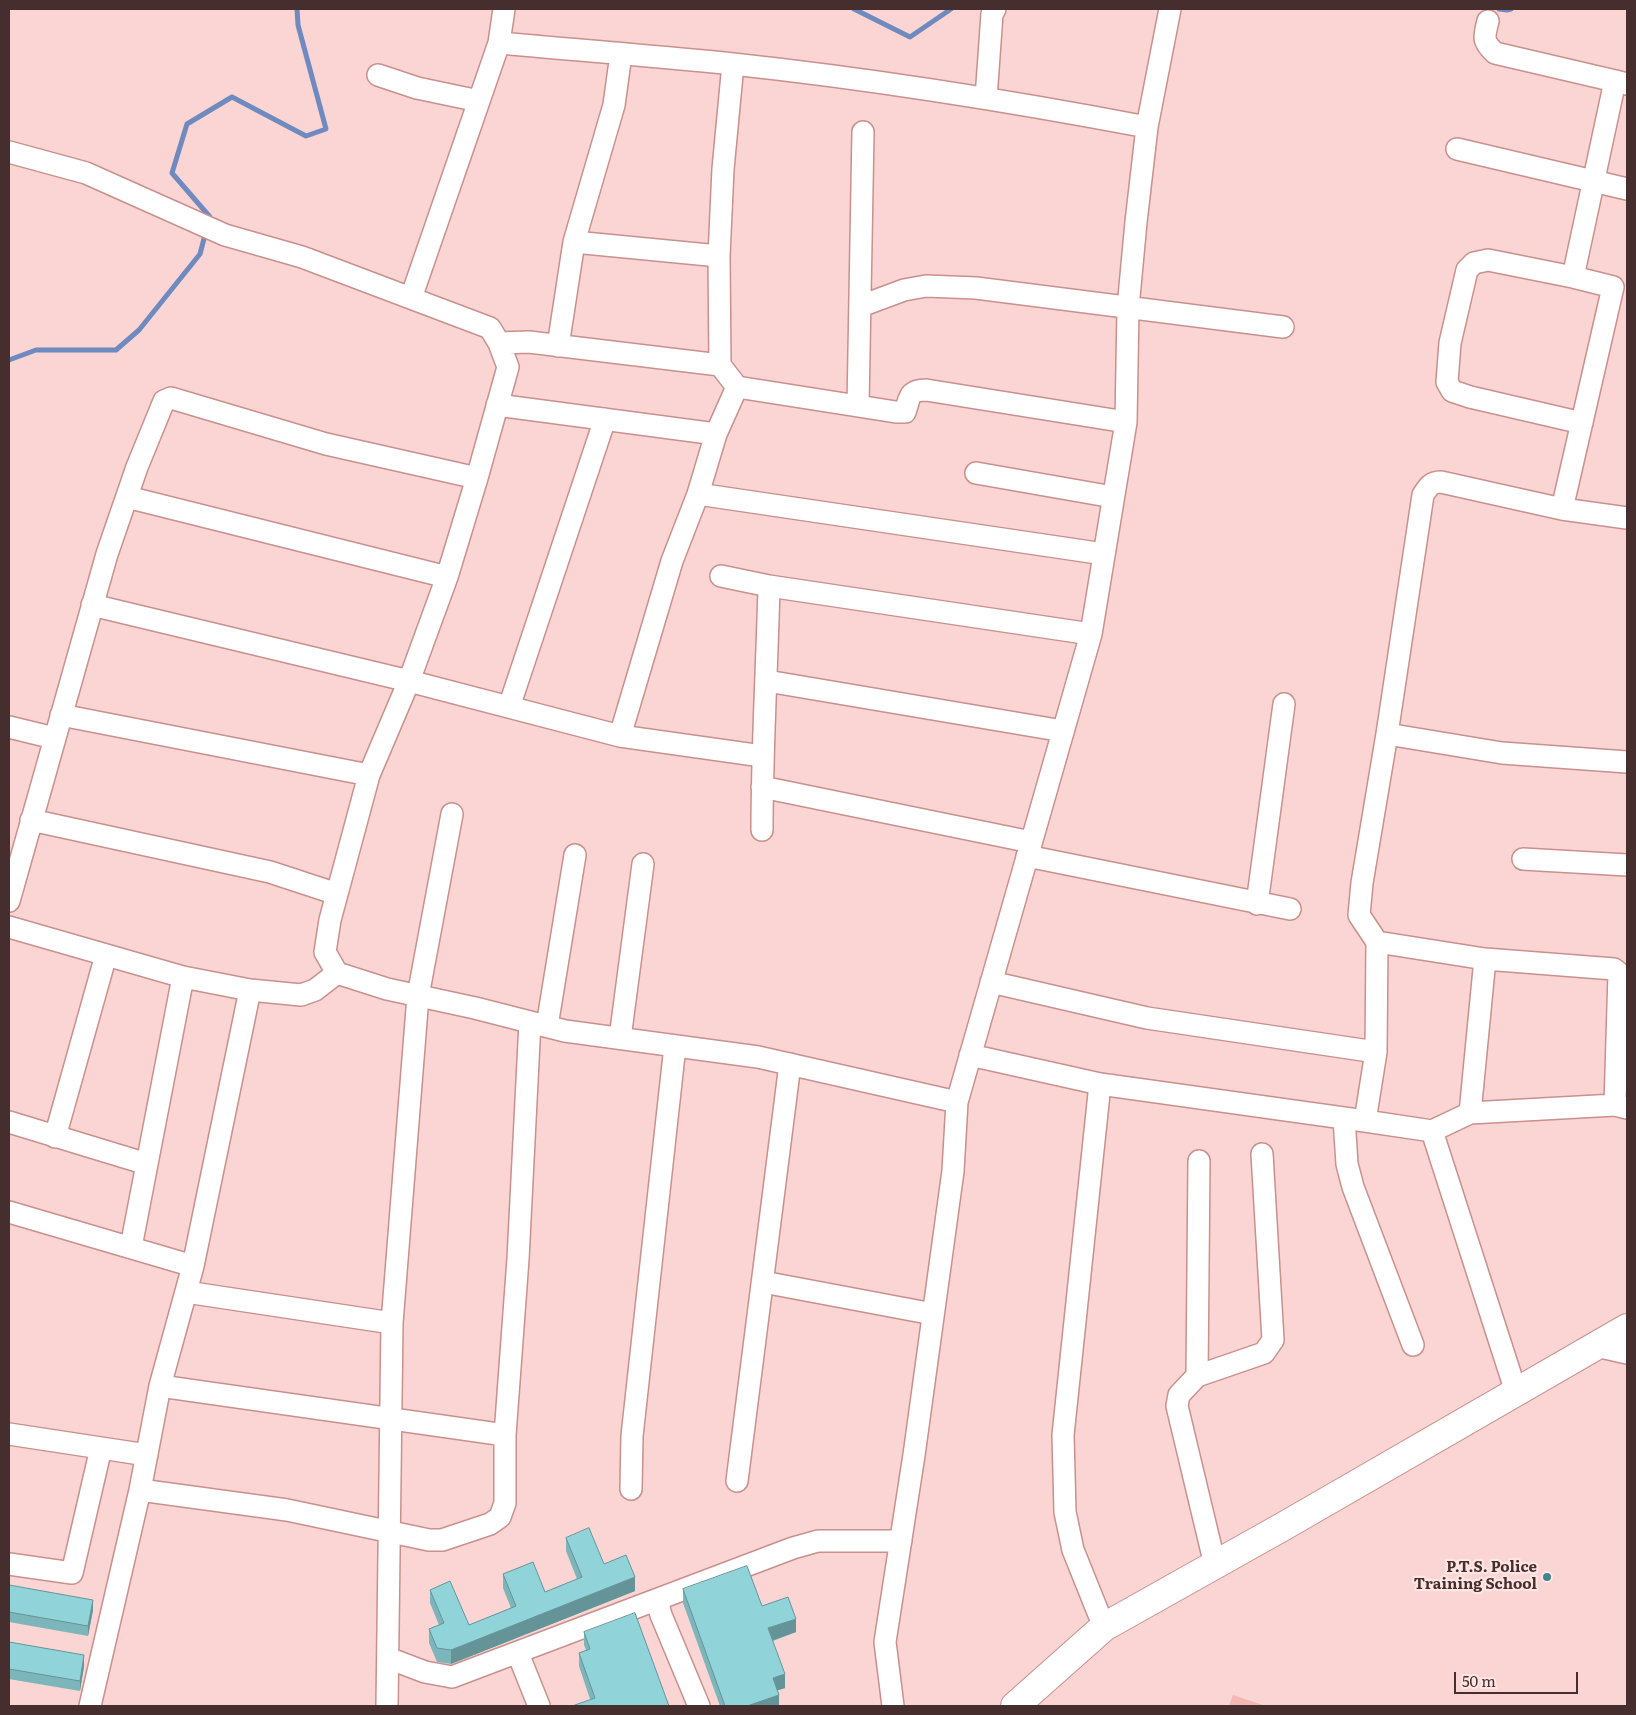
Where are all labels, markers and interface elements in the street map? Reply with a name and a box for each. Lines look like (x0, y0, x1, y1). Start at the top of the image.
place label: P.T.S. Police Training School (1414, 1559, 1537, 1594)
marker: P.T.S. Police Training School (1541, 1571, 1553, 1583)
scale bar (1456, 1662, 1580, 1694)
text: 50 m (1462, 1669, 1496, 1692)

